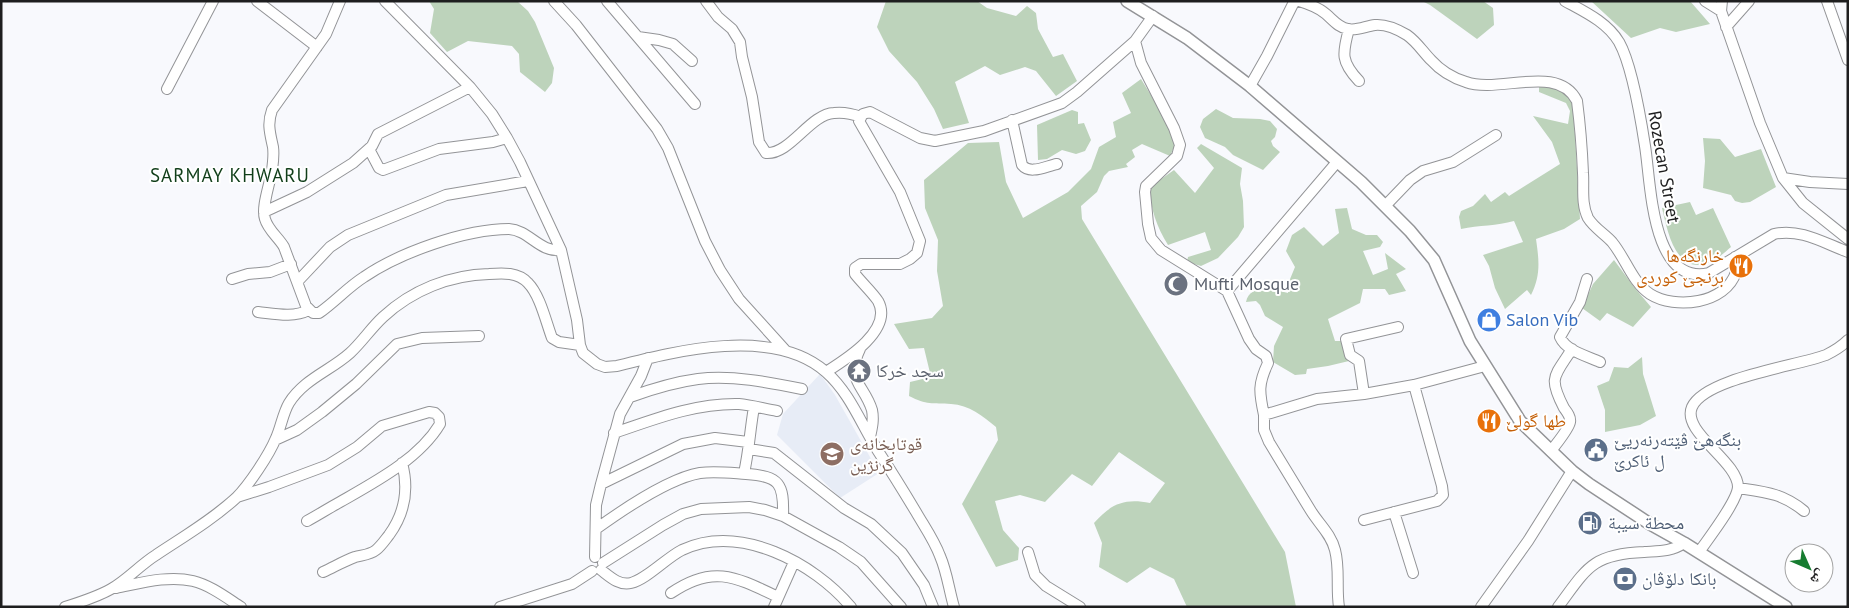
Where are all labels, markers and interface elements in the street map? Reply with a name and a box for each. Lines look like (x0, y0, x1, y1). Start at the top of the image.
street label: Rozecan Street (1643, 109, 1686, 225)
district label: SARMAY KHWARU (150, 163, 310, 187)
place label: خارنگەها برنجێ کوردی (1636, 244, 1724, 288)
restaurant icon: خارنگەها برنجێ کوردی (1728, 253, 1754, 279)
mosque icon: Mufti Mosque (1163, 271, 1189, 297)
place label: Mufti Mosque (1194, 272, 1299, 295)
shop icon: Salon Vib (1476, 307, 1502, 333)
place label: Salon Vib (1506, 308, 1578, 331)
temple icon: سجد خركا (846, 358, 872, 384)
place label: سجد خركا (876, 359, 944, 382)
restaurant icon: طها گولێ (1476, 408, 1502, 434)
place label: طها گولێ (1506, 409, 1566, 432)
place label: بنگەهێ ڤێتەرنەریێ ل ئاکرێ (1614, 428, 1741, 472)
place label: قوتابخانەی گرنژین (850, 432, 922, 476)
public building icon: بنگەهێ ڤێتەرنەریێ ل ئاکرێ (1583, 437, 1609, 463)
school or university icon: قوتابخانەی گرنژین (819, 441, 845, 467)
fuel station icon: محطة سيبة (1577, 510, 1603, 536)
place label: محطة سيبة (1608, 511, 1684, 534)
north arrow (1784, 543, 1834, 593)
bank icon: بانکا دلۆڤان (1612, 566, 1638, 592)
text: ش (1806, 566, 1830, 589)
place label: بانکا دلۆڤان (1642, 567, 1716, 590)

